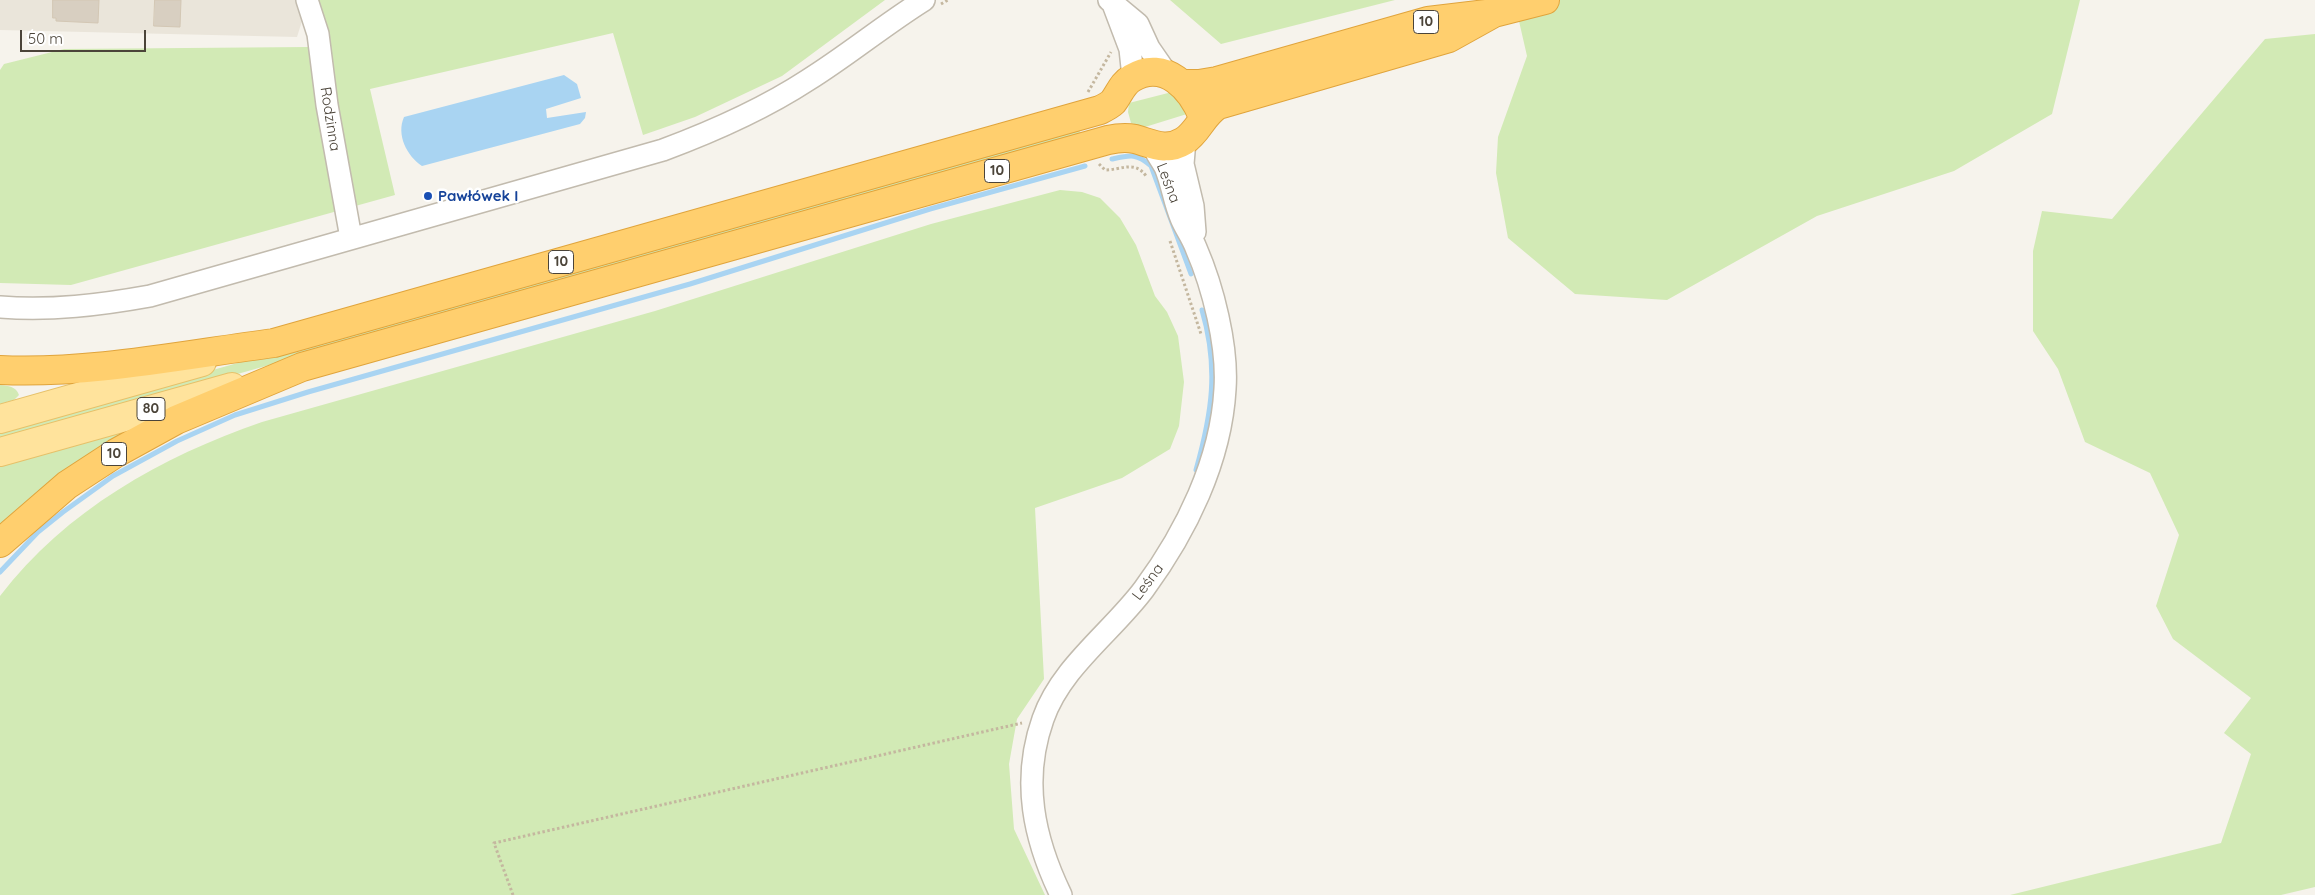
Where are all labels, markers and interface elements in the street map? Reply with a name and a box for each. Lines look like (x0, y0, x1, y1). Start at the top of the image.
road number: 10 (1414, 11, 1438, 34)
scale bar (22, 20, 149, 52)
text: 50 m (28, 29, 63, 48)
street label: Rodzinna (316, 86, 344, 152)
road number: 10 (984, 160, 1010, 182)
street label: Leśna (1152, 161, 1184, 205)
place label: Pawłówek I (438, 187, 518, 205)
marker: Pawłówek I (422, 190, 434, 202)
road number: 10 (548, 250, 574, 274)
road number: 80 (137, 398, 165, 420)
road number: 10 (102, 442, 126, 466)
street label: Leśna (1128, 560, 1168, 604)

